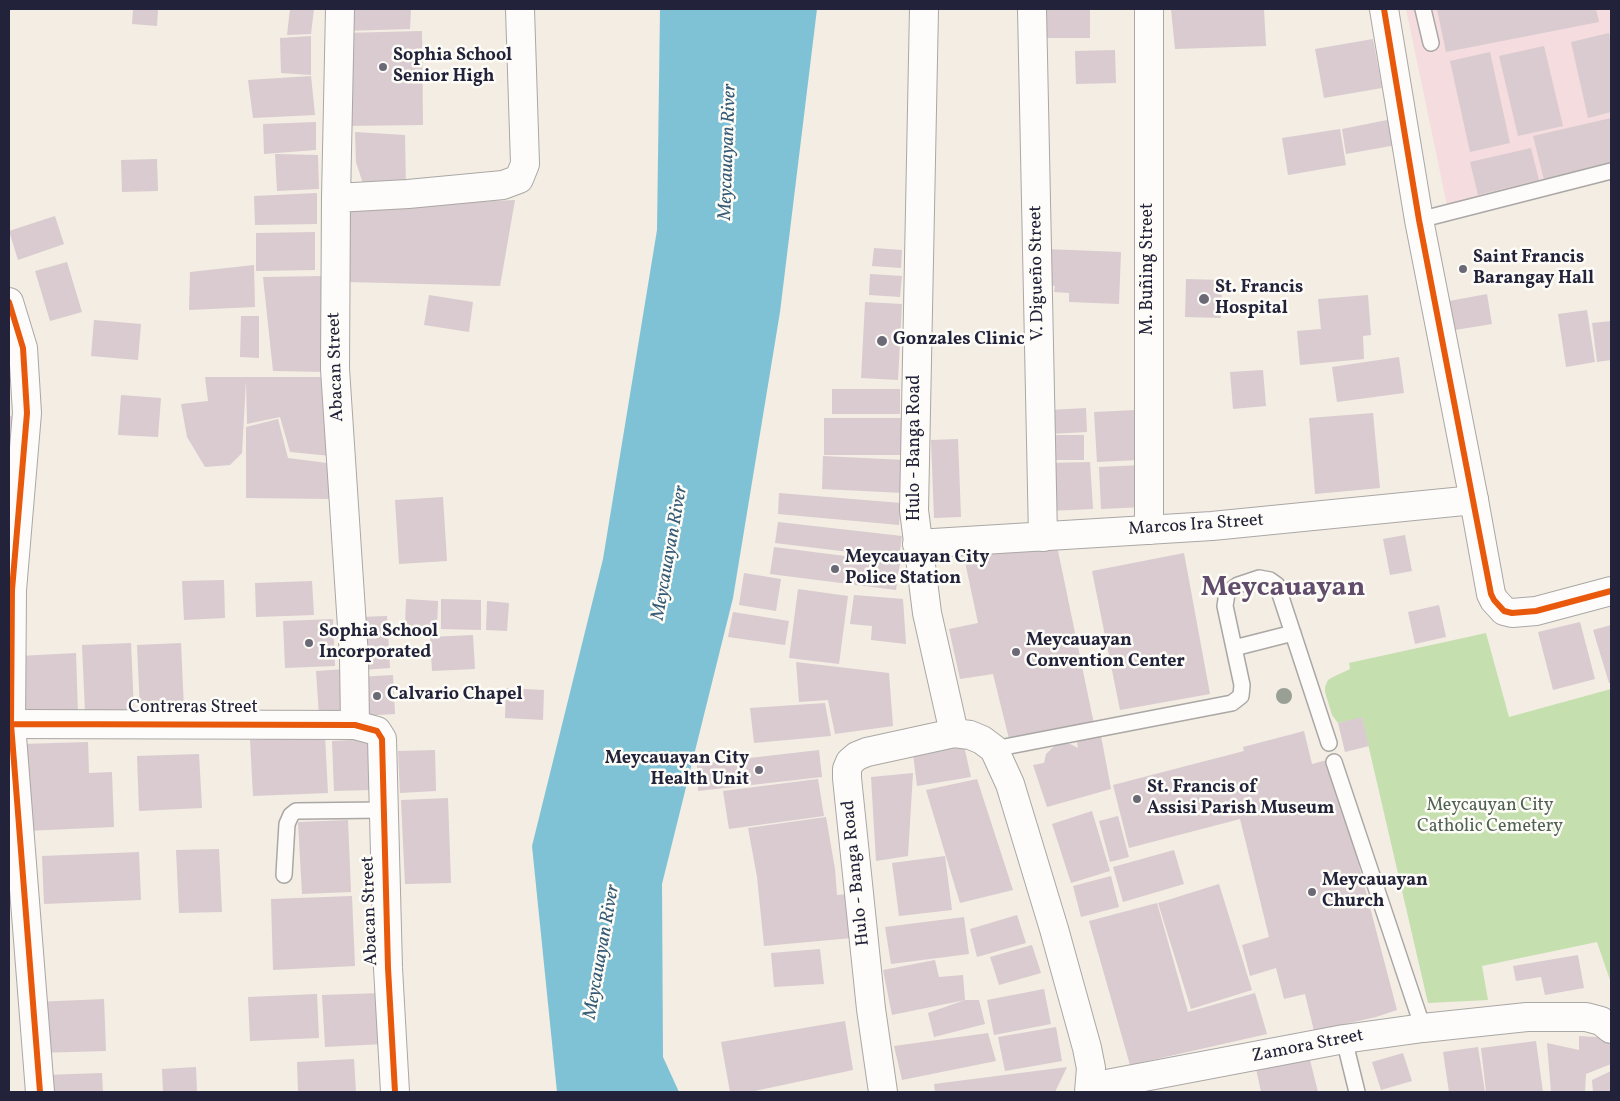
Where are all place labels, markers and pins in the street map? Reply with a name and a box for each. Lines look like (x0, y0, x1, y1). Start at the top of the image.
place label: Sophia School Senior High (393, 46, 512, 88)
marker: Sophia School Senior High (377, 61, 389, 73)
place label: Saint Francis Barangay Hall (1473, 248, 1594, 290)
marker: Saint Francis Barangay Hall (1457, 263, 1469, 275)
place label: St. Francis Hospital (1215, 278, 1303, 320)
marker: St. Francis Hospital (1197, 292, 1211, 306)
place label: Gonzales Clinic (893, 330, 1025, 352)
marker: Gonzales Clinic (875, 334, 889, 348)
place label: Meycauayan City Police Station (845, 548, 989, 590)
marker: Meycauayan City Police Station (829, 563, 841, 575)
place label: Sophia School Incorporated (319, 622, 438, 664)
place label: Meycauayan Convention Center (1026, 631, 1185, 674)
marker: Sophia School Incorporated (303, 637, 315, 649)
marker: Meycauayan Convention Center (1010, 646, 1022, 658)
place label: Calvario Chapel (387, 685, 523, 707)
marker: Calvario Chapel (371, 690, 383, 702)
place label: Meycauayan City Health Unit (605, 749, 749, 792)
marker: Meycauayan City Health Unit (753, 764, 765, 776)
place label: St. Francis of Assisi Parish Museum (1147, 778, 1334, 821)
marker: St. Francis of Assisi Parish Museum (1131, 793, 1143, 805)
place label: Meycauayan Church (1322, 871, 1428, 914)
marker: Meycauayan Church (1306, 886, 1318, 898)

